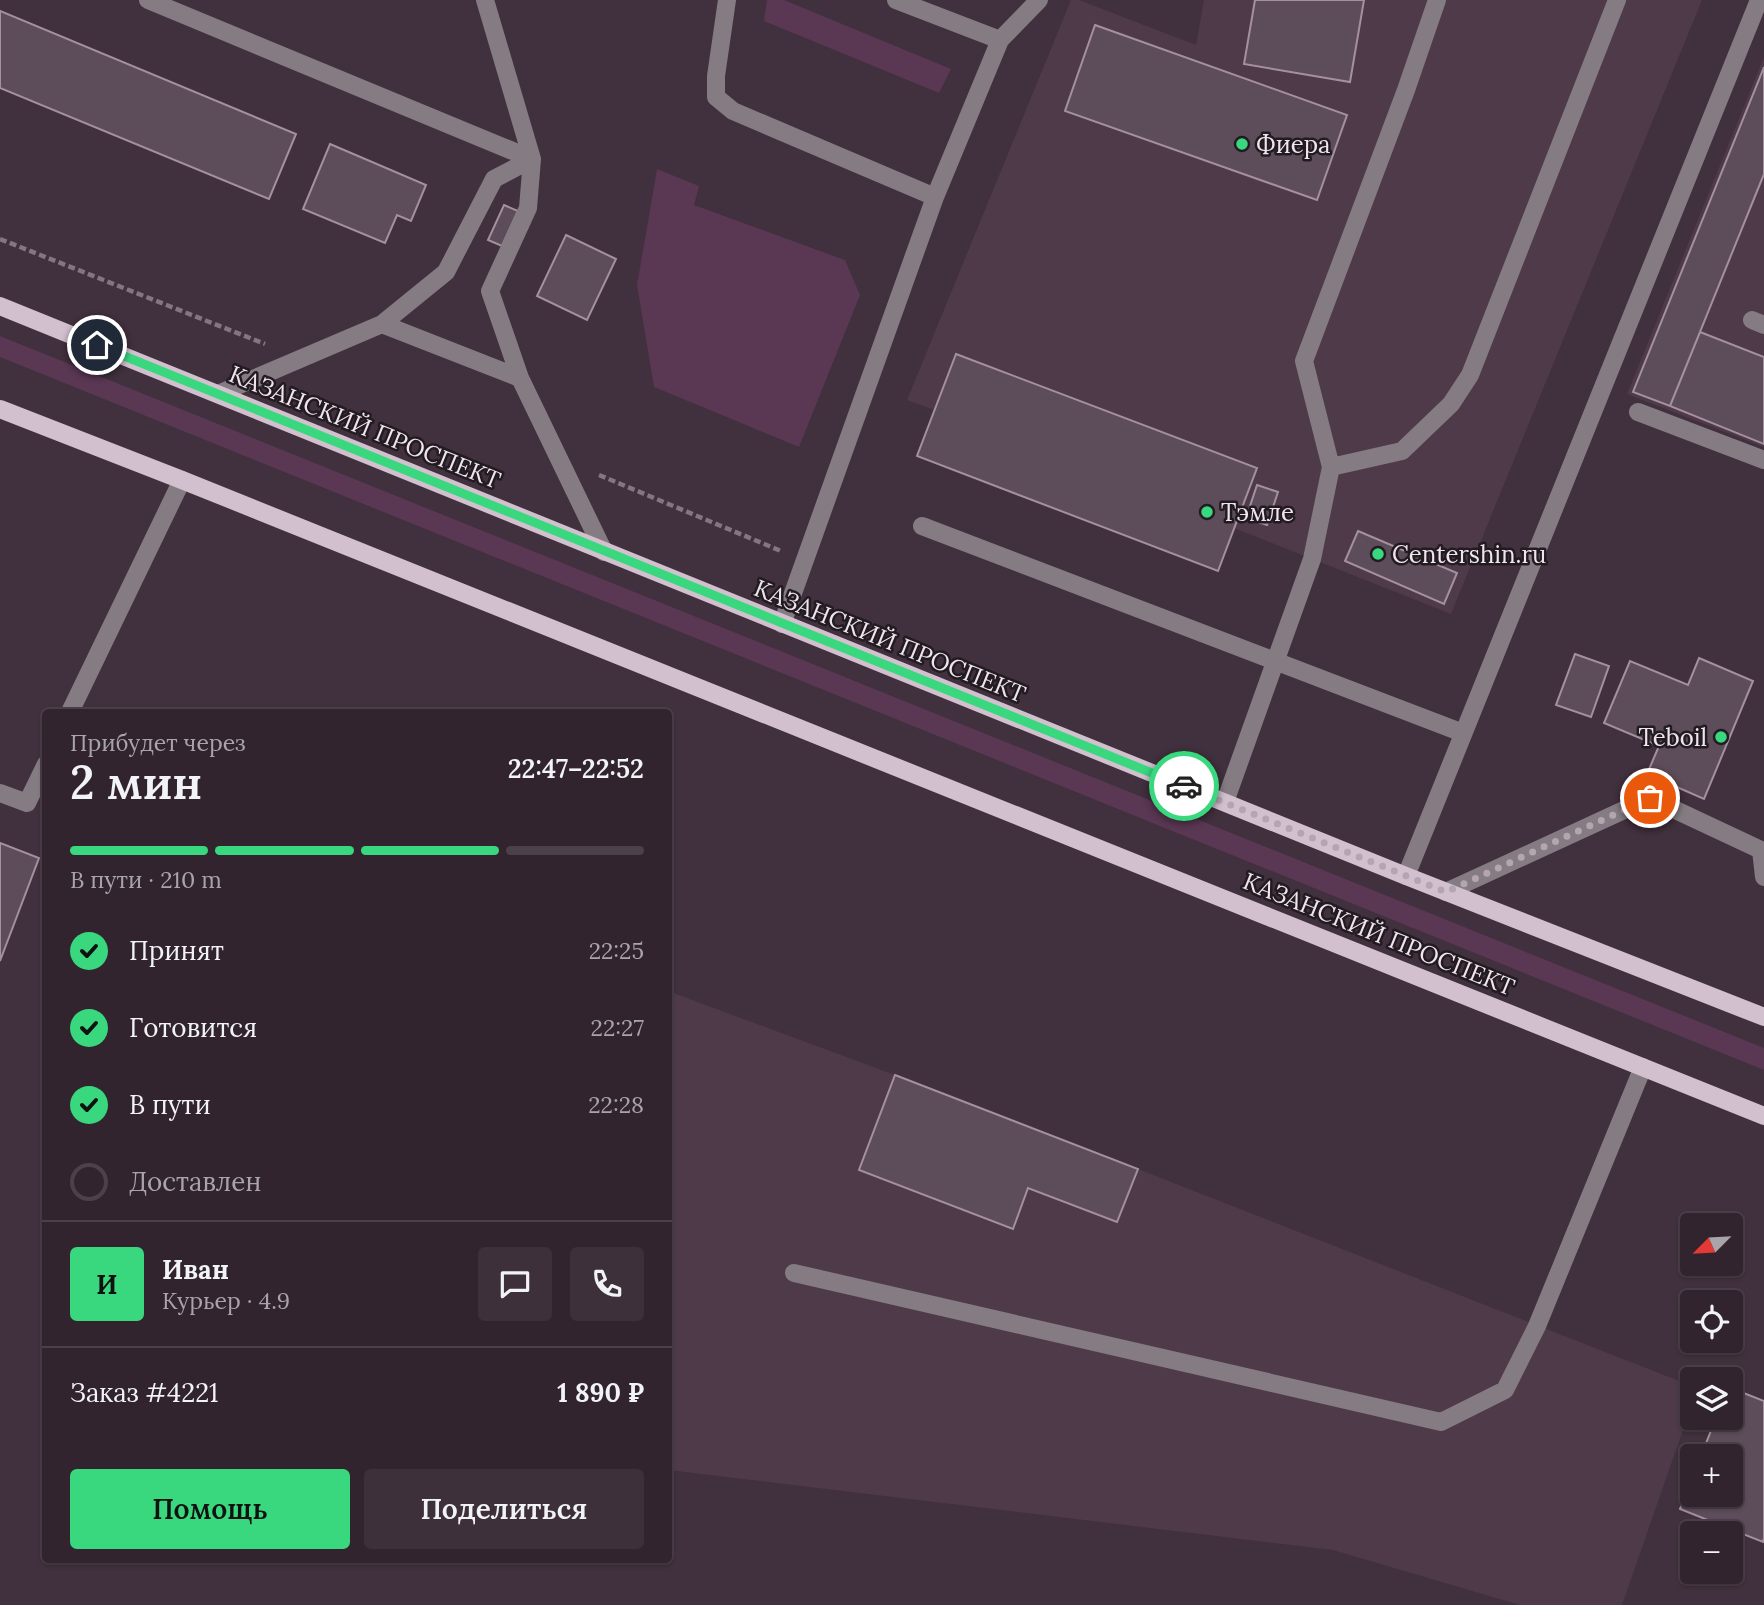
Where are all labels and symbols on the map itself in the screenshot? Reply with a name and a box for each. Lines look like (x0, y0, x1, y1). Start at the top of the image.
place label: Фиера (1256, 129, 1330, 160)
marker: Фиера (1234, 136, 1250, 152)
pin (67, 315, 127, 375)
street label: КАЗАНСКИЙ ПРОСПЕКТ (225, 358, 505, 496)
place label: Тэмле (1221, 497, 1294, 528)
marker: Тэмле (1199, 504, 1215, 520)
place label: Centershin.ru (1392, 539, 1546, 570)
marker: Centershin.ru (1370, 546, 1386, 562)
street label: КАЗАНСКИЙ ПРОСПЕКТ (750, 572, 1030, 710)
place label: Teboil (1639, 722, 1707, 753)
marker: Teboil (1713, 729, 1729, 745)
courier (1149, 751, 1219, 821)
pin (1620, 768, 1680, 828)
street label: КАЗАНСКИЙ ПРОСПЕКТ (1239, 865, 1519, 1003)
north arrow (1680, 1213, 1743, 1276)

